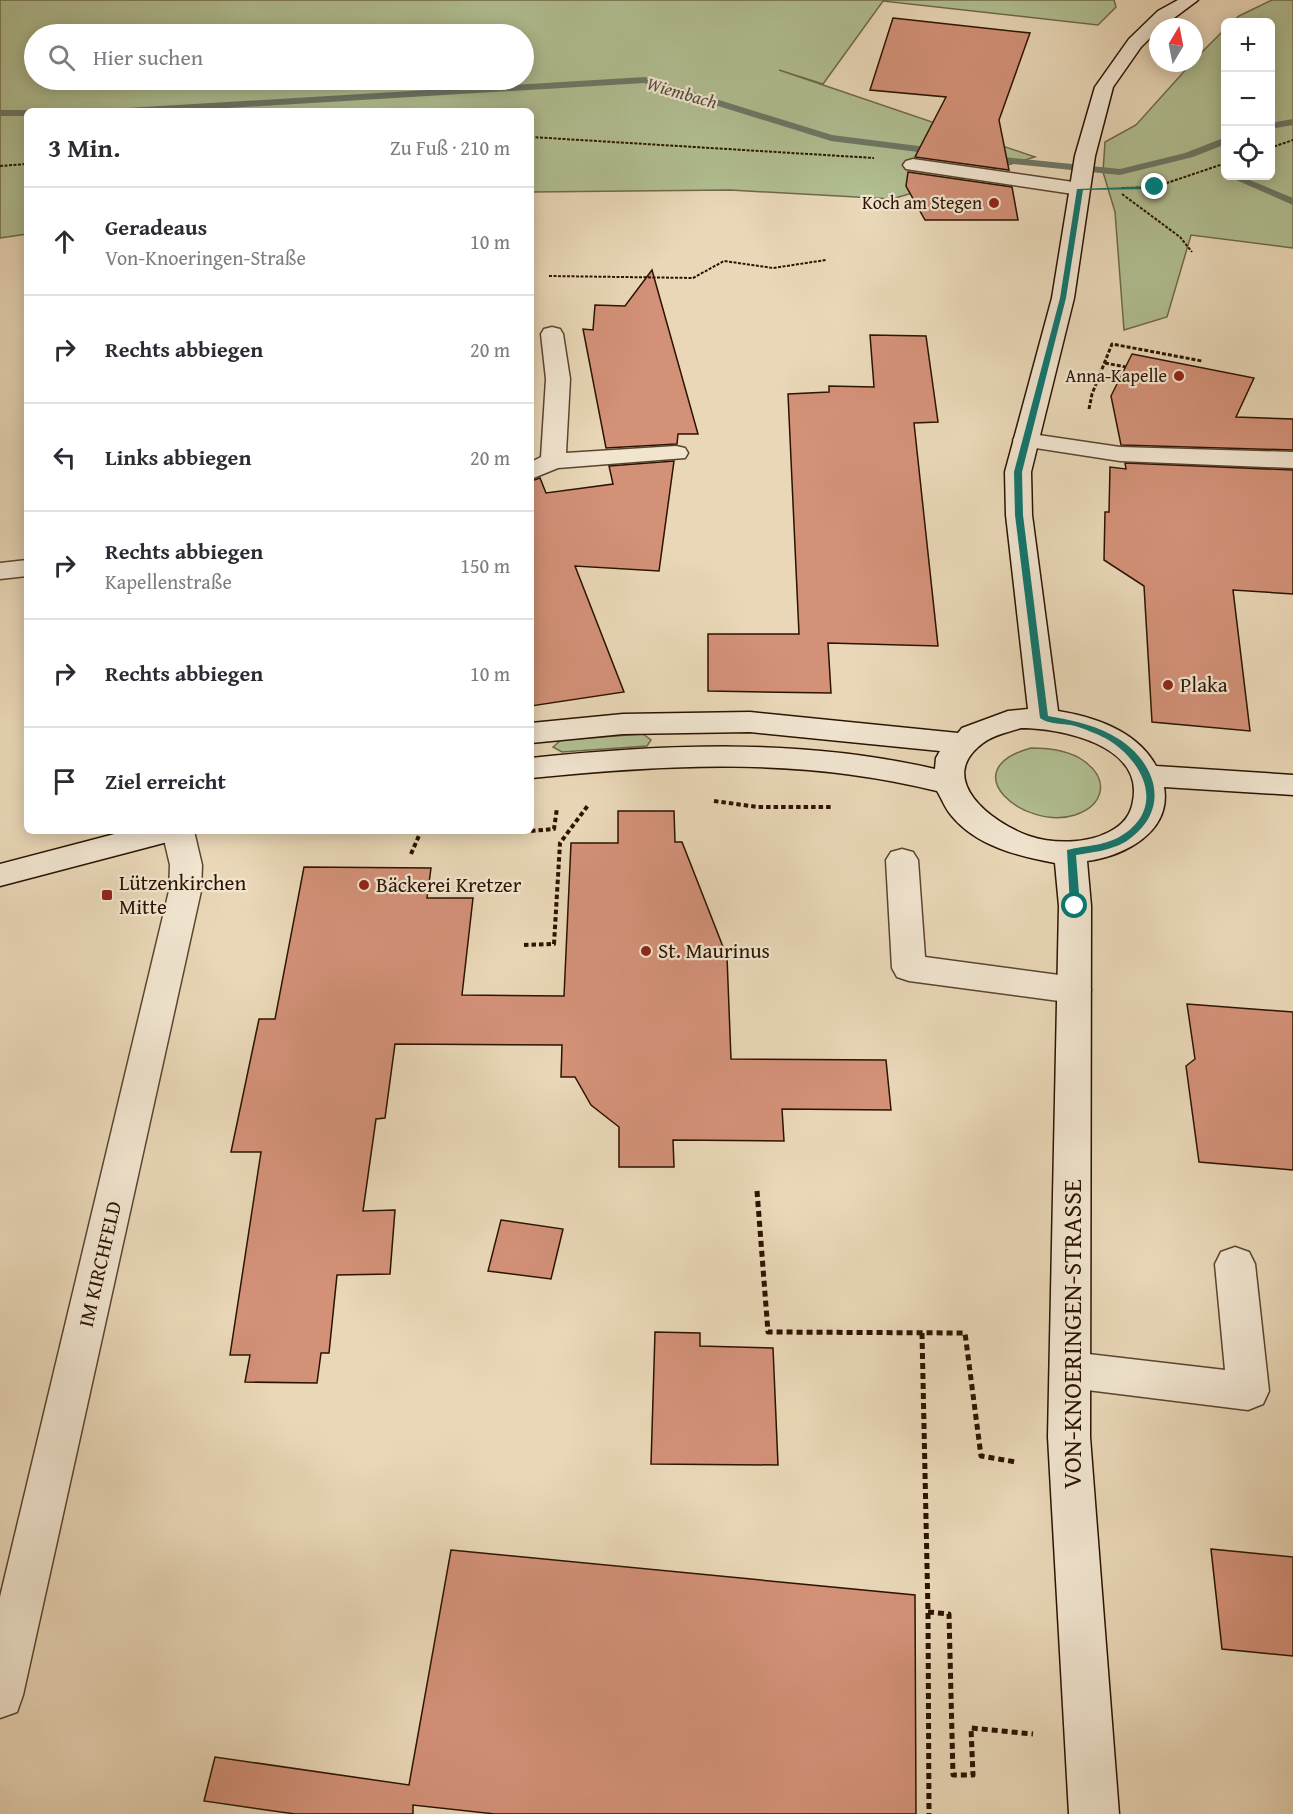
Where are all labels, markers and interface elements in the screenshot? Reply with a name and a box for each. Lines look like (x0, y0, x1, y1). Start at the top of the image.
north arrow (1149, 18, 1203, 72)
map controls (1221, 18, 1275, 180)
button: + (1221, 18, 1275, 72)
search box (24, 24, 534, 90)
icon: search (45, 41, 78, 74)
text: Hier suchen (93, 41, 203, 73)
water label: Wiembach (644, 70, 720, 115)
button: − (1221, 72, 1275, 126)
button: locate (1221, 126, 1275, 180)
text: 3 Min. (48, 128, 120, 167)
text: Zu Fuß · 210 m (390, 133, 510, 162)
route end (1141, 173, 1167, 199)
place label: Koch am Stegen (862, 189, 982, 216)
marker: Koch am Stegen (987, 196, 1001, 210)
text: Geradeaus (105, 211, 207, 243)
icon: ahead (48, 225, 81, 258)
text: 10 m (470, 227, 510, 256)
text: Von-Knoeringen-Straße (105, 243, 306, 272)
icon: right (48, 333, 81, 366)
text: Rechts abbiegen (105, 333, 263, 365)
text: 20 m (470, 335, 510, 364)
place label: Anna-Kapelle (1065, 362, 1167, 389)
marker: Anna-Kapelle (1172, 369, 1186, 383)
icon: left (48, 441, 81, 474)
text: Links abbiegen (105, 441, 251, 473)
text: 20 m (470, 443, 510, 472)
text: Rechts abbiegen (105, 535, 263, 567)
icon: right (48, 549, 81, 582)
text: 150 m (460, 551, 510, 580)
text: Kapellenstraße (105, 567, 232, 596)
icon: right (48, 657, 81, 690)
text: Rechts abbiegen (105, 657, 263, 689)
text: 10 m (470, 659, 510, 688)
place label: Plaka (1180, 669, 1228, 700)
marker: Plaka (1161, 678, 1175, 692)
icon: arrive (48, 765, 81, 798)
text: Ziel erreicht (105, 765, 226, 797)
place label: Lützenkirchen Mitte (119, 867, 246, 922)
place label: Bäckerei Kretzer (376, 869, 522, 900)
marker: Bäckerei Kretzer (357, 878, 371, 892)
marker: Lützenkirchen Mitte (100, 888, 114, 902)
route start (1061, 892, 1087, 918)
place label: St. Maurinus (658, 935, 770, 966)
marker: St. Maurinus (639, 944, 653, 958)
street label: VON-KNOERINGEN-STRASSE (1052, 1179, 1091, 1489)
street label: IM KIRCHFELD (70, 1198, 129, 1330)

